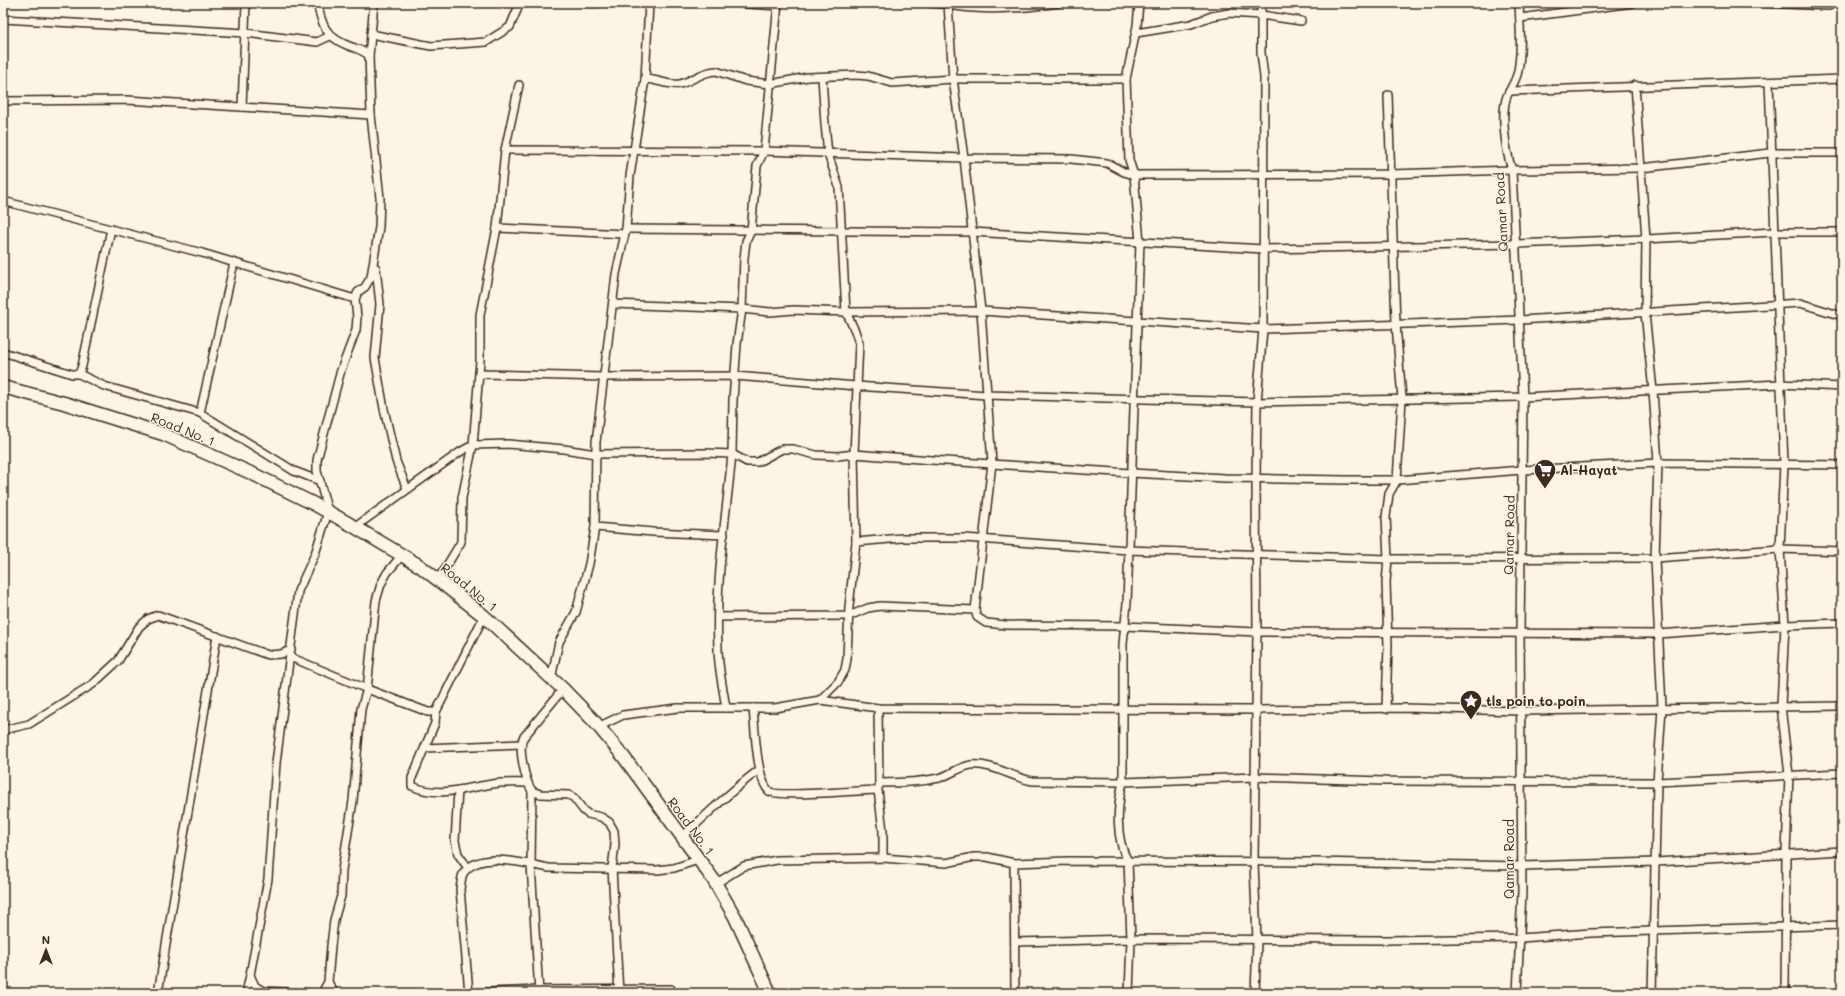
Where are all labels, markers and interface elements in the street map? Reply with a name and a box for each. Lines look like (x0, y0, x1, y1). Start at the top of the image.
street label: Qamar Road (1490, 172, 1511, 252)
street label: Road No. 1 (149, 408, 218, 449)
supermarket icon: Al-Hayat (1532, 457, 1558, 490)
place label: Al-Hayat (1560, 461, 1618, 479)
street label: Qamar Road (1499, 495, 1518, 575)
street label: Road No. 1 (438, 559, 501, 615)
place icon: tls poin to poin (1458, 688, 1484, 721)
place label: tls poin to poin (1486, 692, 1585, 709)
street label: Road No. 1 (664, 794, 719, 858)
street label: Qamar Road (1500, 819, 1517, 899)
north arrow (26, 930, 66, 970)
text: N (42, 932, 50, 947)

